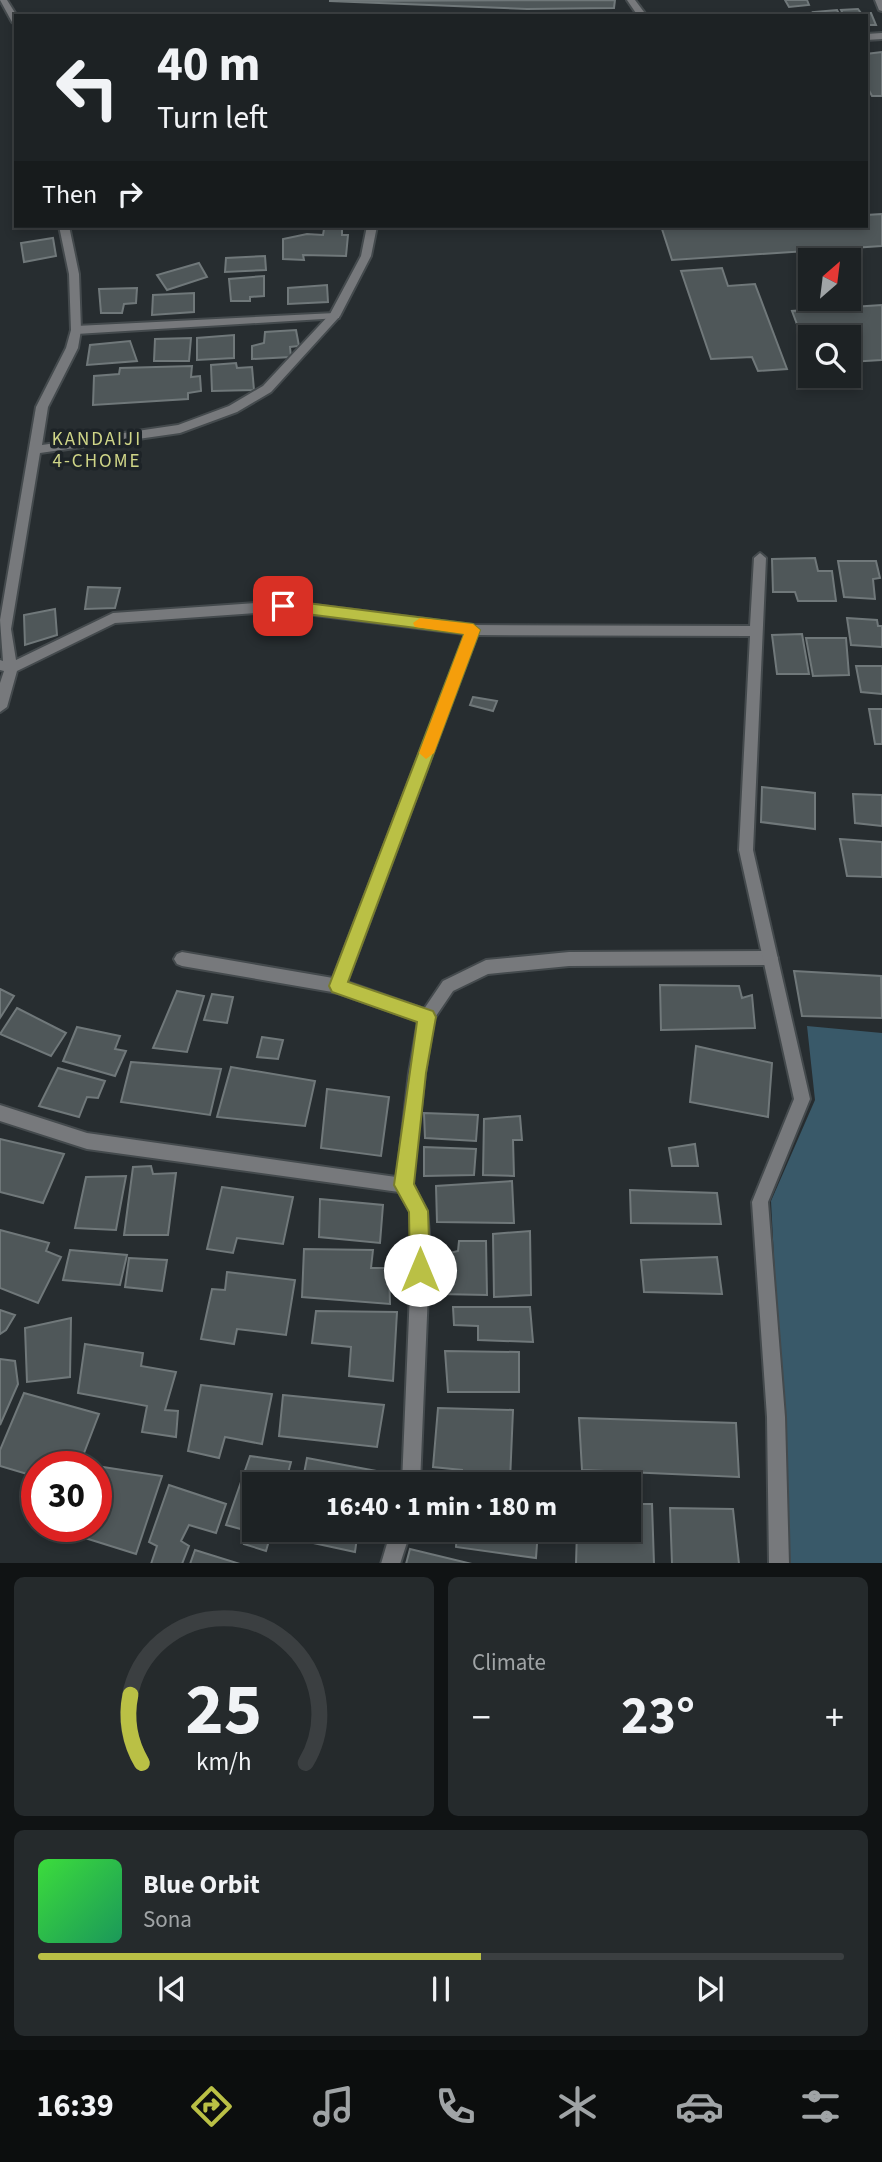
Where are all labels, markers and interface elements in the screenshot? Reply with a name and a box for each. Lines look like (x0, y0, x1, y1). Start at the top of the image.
text: 40 m (157, 30, 261, 100)
icon: left (42, 42, 133, 133)
text: Turn left (157, 95, 268, 141)
icon: right (111, 175, 149, 213)
text: Then (42, 176, 97, 213)
north arrow (798, 248, 861, 312)
map controls (798, 248, 861, 388)
button: search (798, 325, 861, 388)
district label: KANDAIJI 4-CHOME (52, 426, 142, 475)
pin (253, 576, 313, 636)
icon: arrive (264, 587, 302, 625)
position arrow (383, 1233, 457, 1307)
speed limit sign: 30 (21, 1451, 112, 1542)
text: 16:40 · 1 min · 180 m (326, 1488, 557, 1525)
text: Climate (472, 1646, 546, 1679)
text: 25 (186, 1658, 262, 1762)
text: 23° (621, 1680, 695, 1754)
text: − (472, 1691, 491, 1745)
text: + (825, 1691, 844, 1745)
text: km/h (196, 1743, 252, 1779)
text: Blue Orbit (143, 1866, 260, 1903)
text: Sona (143, 1903, 192, 1936)
icon: previous (153, 1970, 191, 2008)
icon: pause (422, 1970, 460, 2008)
icon: next (691, 1970, 729, 2008)
icon: directions (187, 2082, 236, 2131)
icon: music (309, 2082, 358, 2131)
icon: phone (431, 2082, 480, 2131)
icon: climate (553, 2082, 602, 2131)
icon: car (675, 2082, 724, 2131)
icon: filters (796, 2082, 845, 2131)
text: 16:39 (36, 2083, 114, 2129)

